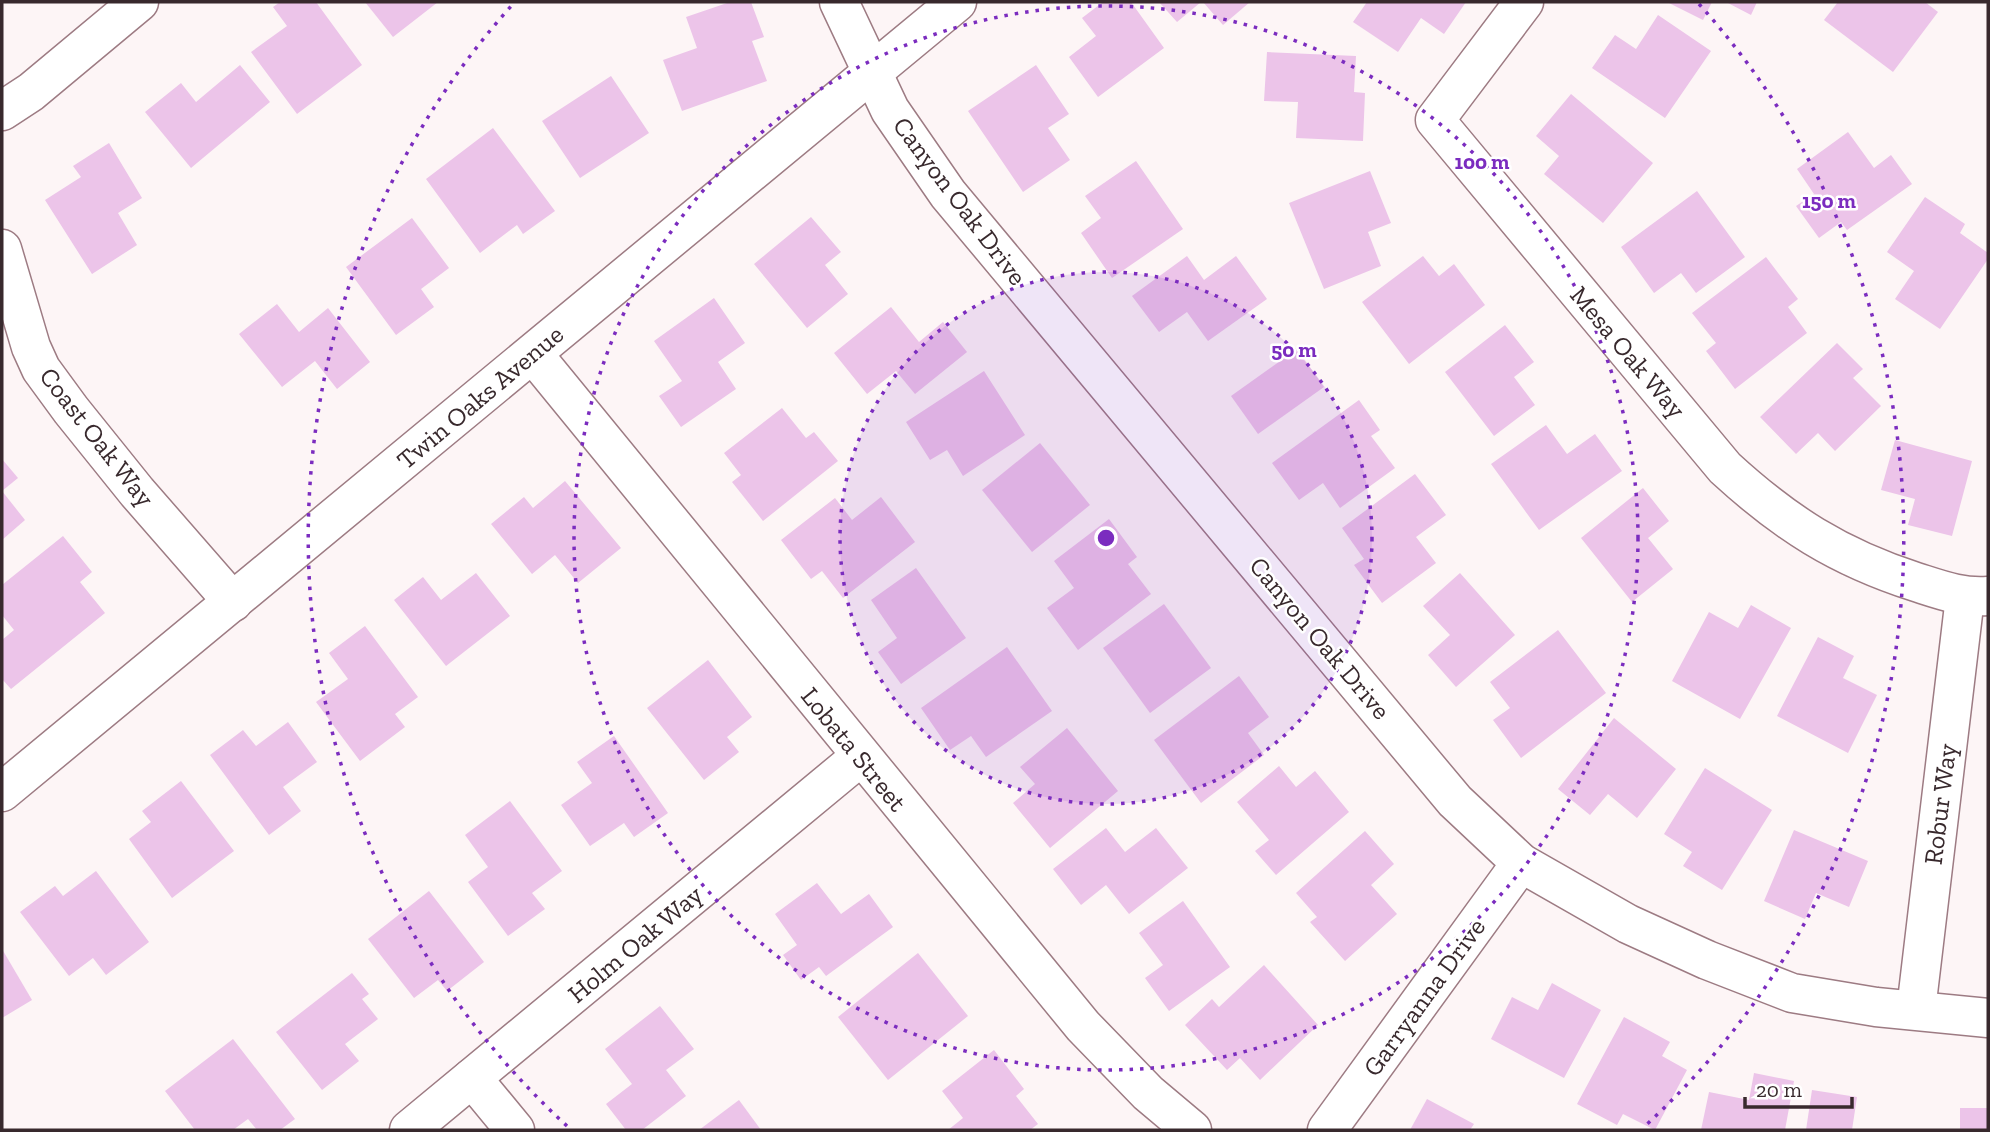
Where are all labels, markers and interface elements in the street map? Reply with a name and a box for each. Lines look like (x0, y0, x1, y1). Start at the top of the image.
street label: Canyon Oak Drive (886, 110, 1034, 292)
text: 100 m (1455, 149, 1510, 174)
text: 150 m (1802, 188, 1857, 213)
street label: Mesa Oak Way (1563, 279, 1693, 425)
street label: Twin Oaks Avenue (390, 318, 570, 476)
text: 50 m (1271, 337, 1317, 362)
street label: Coast Oak Way (33, 361, 162, 514)
centre of rings (1094, 526, 1118, 550)
street label: Canyon Oak Drive (1243, 550, 1397, 726)
street label: Lobata Street (794, 680, 914, 818)
street label: Robur Way (1917, 741, 1963, 866)
street label: Holm Oak Way (561, 878, 709, 1010)
street label: Garryanna Drive (1356, 912, 1492, 1082)
scale bar (1745, 1066, 1852, 1110)
text: 20 m (1756, 1077, 1802, 1102)

